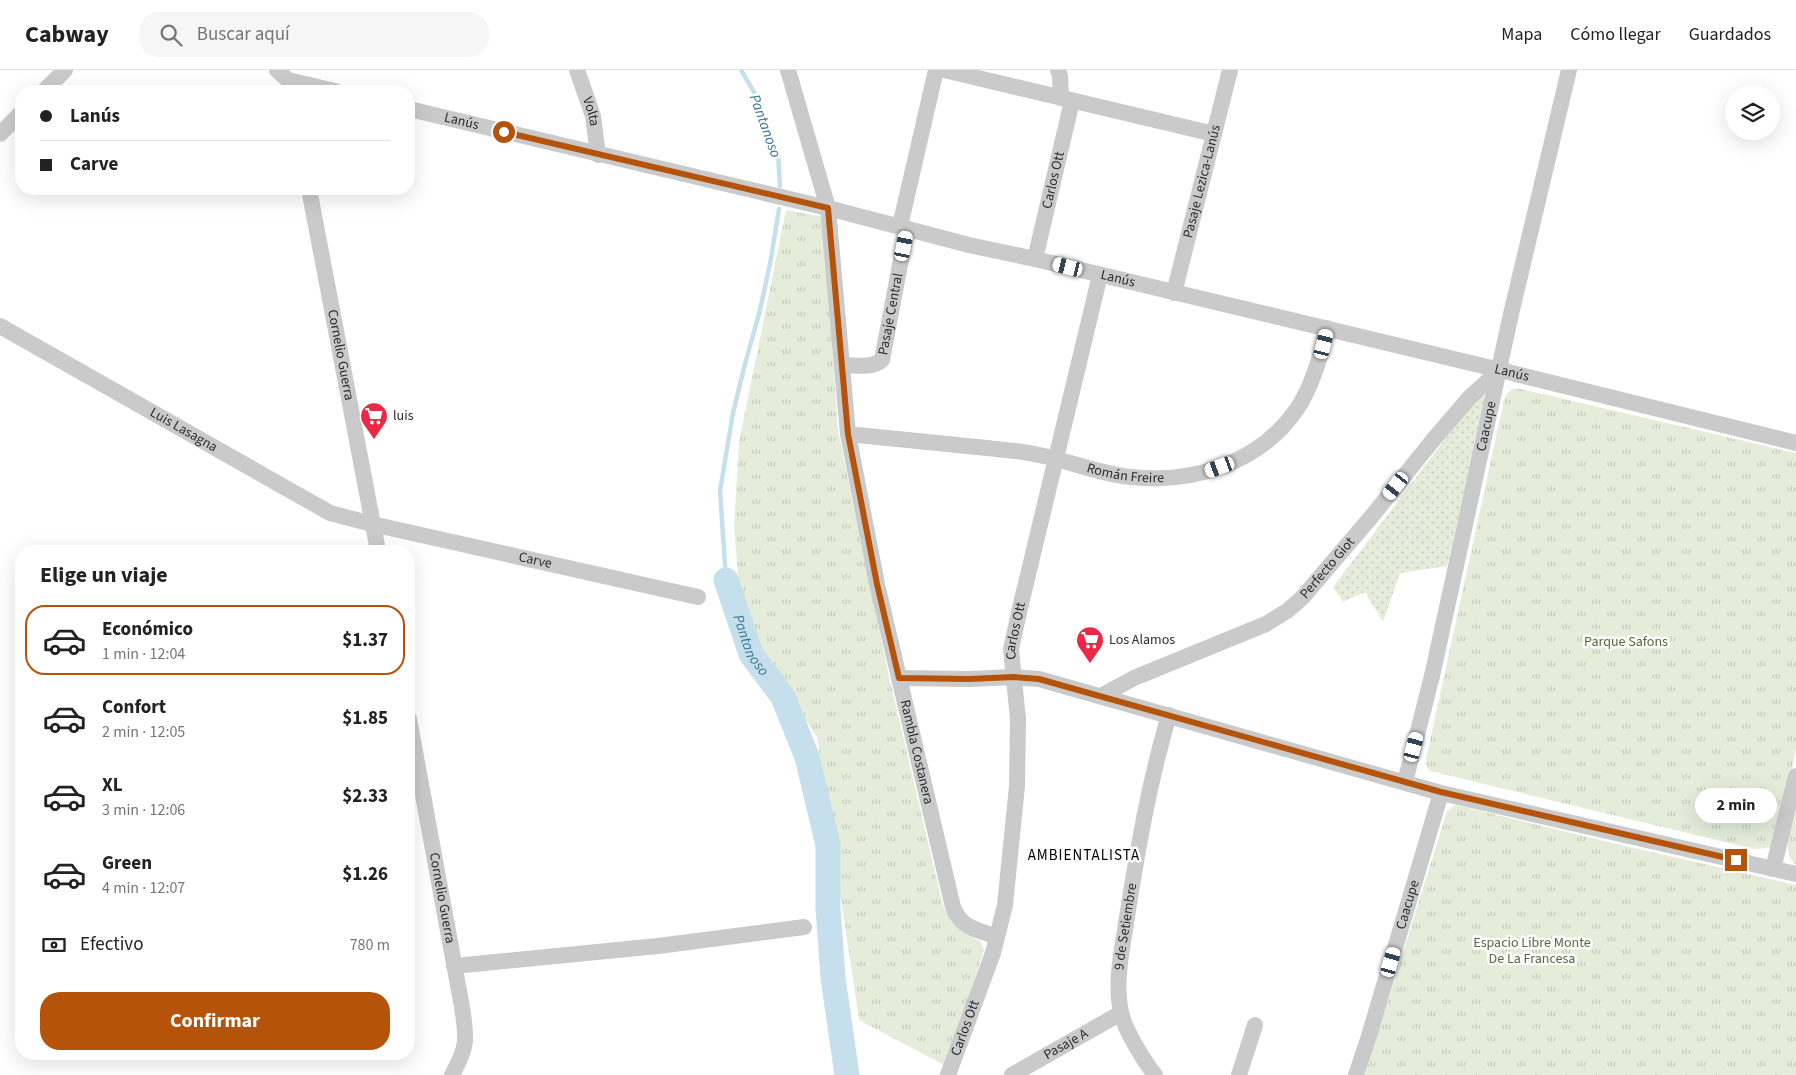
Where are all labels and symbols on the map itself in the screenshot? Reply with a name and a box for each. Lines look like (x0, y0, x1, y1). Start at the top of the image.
water label: Pantanoso (744, 91, 786, 161)
street label: Volta (577, 94, 604, 127)
street label: Lanús (442, 108, 481, 135)
route start (493, 121, 515, 143)
street label: Pasaje Lezica-Lanús (1178, 123, 1226, 240)
street label: Carlos Ott (1037, 149, 1070, 211)
car (893, 230, 914, 262)
car (1051, 256, 1084, 278)
street label: Lanús (1099, 265, 1137, 293)
street label: Pasaje Central (873, 271, 908, 357)
street label: Cornelio Guerra (322, 308, 359, 402)
car (1313, 328, 1334, 360)
street label: Lanús (1492, 359, 1531, 387)
street label: Caacupe (1471, 399, 1502, 453)
supermarket icon: luis (359, 401, 389, 440)
street label: Luis Lasagna (146, 403, 221, 457)
place label: luis (393, 406, 414, 426)
car (1203, 455, 1236, 479)
street label: Román Freire (1084, 458, 1164, 488)
car (1380, 470, 1411, 502)
street label: Perfecto Giot (1295, 533, 1360, 603)
street label: Carve (517, 547, 554, 574)
street label: Carlos Ott (1001, 600, 1031, 661)
water label: Pantanoso (728, 612, 774, 680)
supermarket icon: Los Alamos (1075, 625, 1105, 664)
place label: Los Alamos (1109, 630, 1175, 650)
park label: Parque Safons (1584, 632, 1668, 652)
street label: Rambla Costanera (895, 698, 938, 806)
car (1402, 731, 1425, 763)
callout: 2 min (1695, 788, 1777, 822)
district label: AMBIENTALISTA (1028, 845, 1140, 866)
route end (1725, 849, 1747, 871)
street label: Cornelio Guerra (424, 851, 460, 945)
street label: Caacupe (1391, 877, 1425, 932)
street label: 9 de Setiembre (1109, 881, 1142, 971)
park label: Espacio Libre Monte De La Francesa (1473, 933, 1591, 969)
car (1379, 946, 1402, 978)
street label: Carlos Ott (946, 997, 985, 1059)
street label: Pasaje A (1040, 1024, 1092, 1065)

